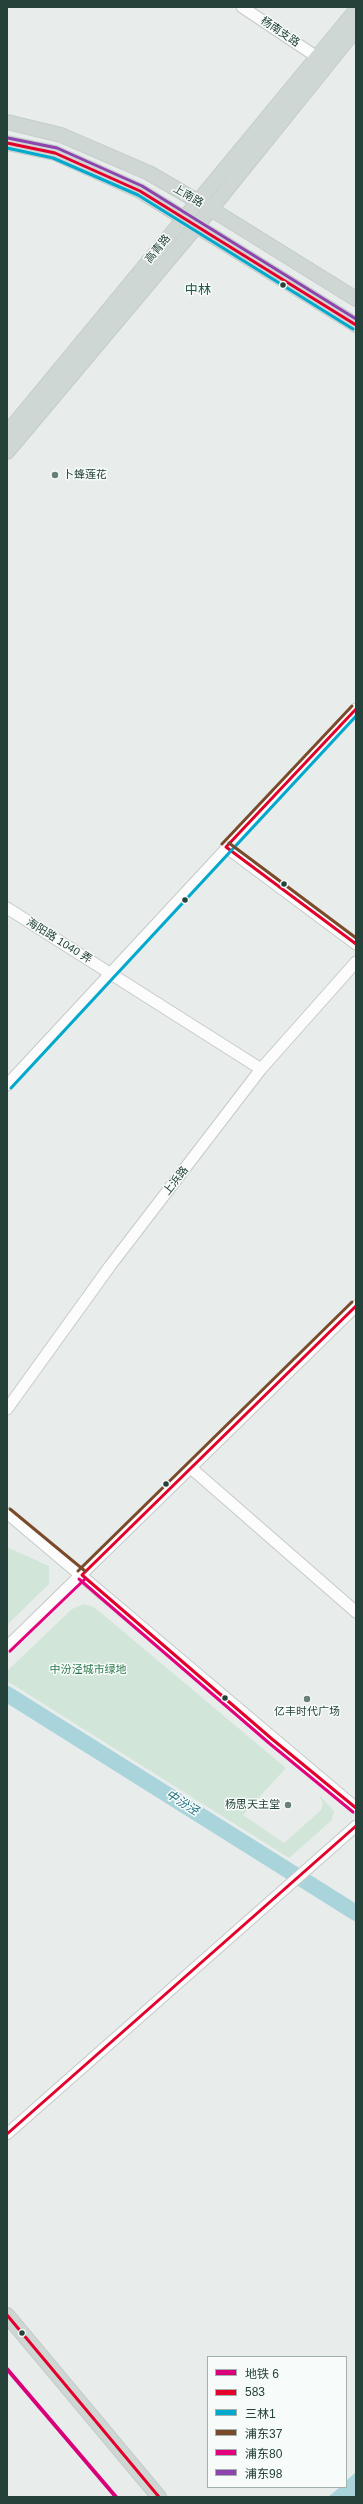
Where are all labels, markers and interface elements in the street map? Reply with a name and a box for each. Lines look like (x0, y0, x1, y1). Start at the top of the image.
street label: 杨南支路 (258, 14, 302, 50)
street label: 上南路 (170, 182, 206, 210)
street label: 高青路 (142, 232, 174, 266)
unlabelled marker (278, 280, 288, 290)
district label: 中林 (185, 282, 211, 298)
place label: 卜蜂莲花 (63, 468, 107, 482)
marker: 卜蜂莲花 (50, 470, 60, 480)
unlabelled marker (279, 879, 289, 889)
unlabelled marker (180, 895, 190, 905)
street label: 海阳路 1040 弄 (24, 916, 94, 966)
street label: 上浜路 (161, 1164, 191, 1198)
unlabelled marker (161, 1479, 171, 1489)
park label: 中汾泾城市绿地 (50, 1663, 126, 1677)
unlabelled marker (220, 1693, 230, 1703)
marker: 亿丰时代广场 (302, 1694, 312, 1704)
place label: 亿丰时代广场 (274, 1705, 340, 1719)
water label: 中汾泾 (163, 1787, 201, 1819)
place label: 杨思天主堂 (225, 1798, 280, 1812)
marker: 杨思天主堂 (283, 1800, 293, 1810)
unlabelled marker (17, 2328, 27, 2338)
legend (207, 2356, 347, 2488)
text: 地铁 6 (245, 2367, 279, 2381)
text: 583 (245, 2385, 265, 2399)
text: 三林1 (245, 2407, 276, 2421)
text: 浦东37 (245, 2427, 282, 2441)
text: 浦东80 (245, 2447, 282, 2461)
text: 浦东98 (245, 2467, 282, 2481)

